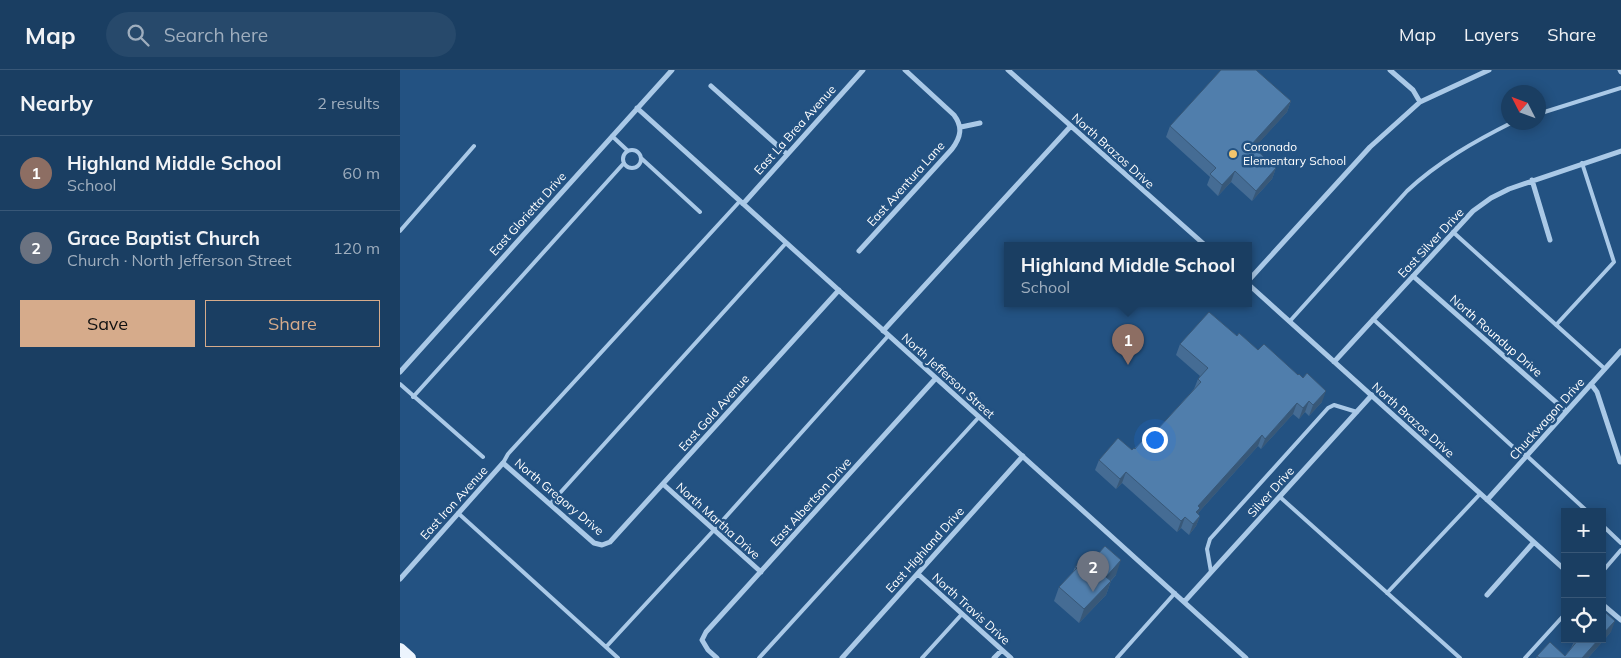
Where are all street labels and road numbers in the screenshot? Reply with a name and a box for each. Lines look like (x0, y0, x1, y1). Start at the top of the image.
street label: East La Brea Avenue (750, 82, 839, 178)
street label: North Brazos Drive (1069, 110, 1158, 192)
street label: East Aventura Lane (864, 138, 948, 229)
street label: East Glorietta Drive (486, 169, 569, 259)
street label: East Silver Drive (1395, 205, 1467, 281)
street label: North Roundup Drive (1447, 291, 1546, 380)
street label: North Jefferson Street (899, 330, 998, 421)
street label: East Gold Avenue (675, 371, 752, 454)
street label: Chuckwagon Drive (1506, 375, 1587, 463)
street label: North Brazos Drive (1369, 379, 1458, 461)
street label: East Albertson Drive (767, 454, 854, 549)
street label: North Gregory Drive (512, 455, 607, 538)
street label: East Iron Avenue (417, 463, 491, 542)
street label: Silver Drive (1244, 463, 1297, 520)
street label: North Martha Drive (673, 479, 763, 562)
street label: East Highland Drive (882, 504, 967, 596)
street label: North Travis Drive (929, 570, 1013, 648)

